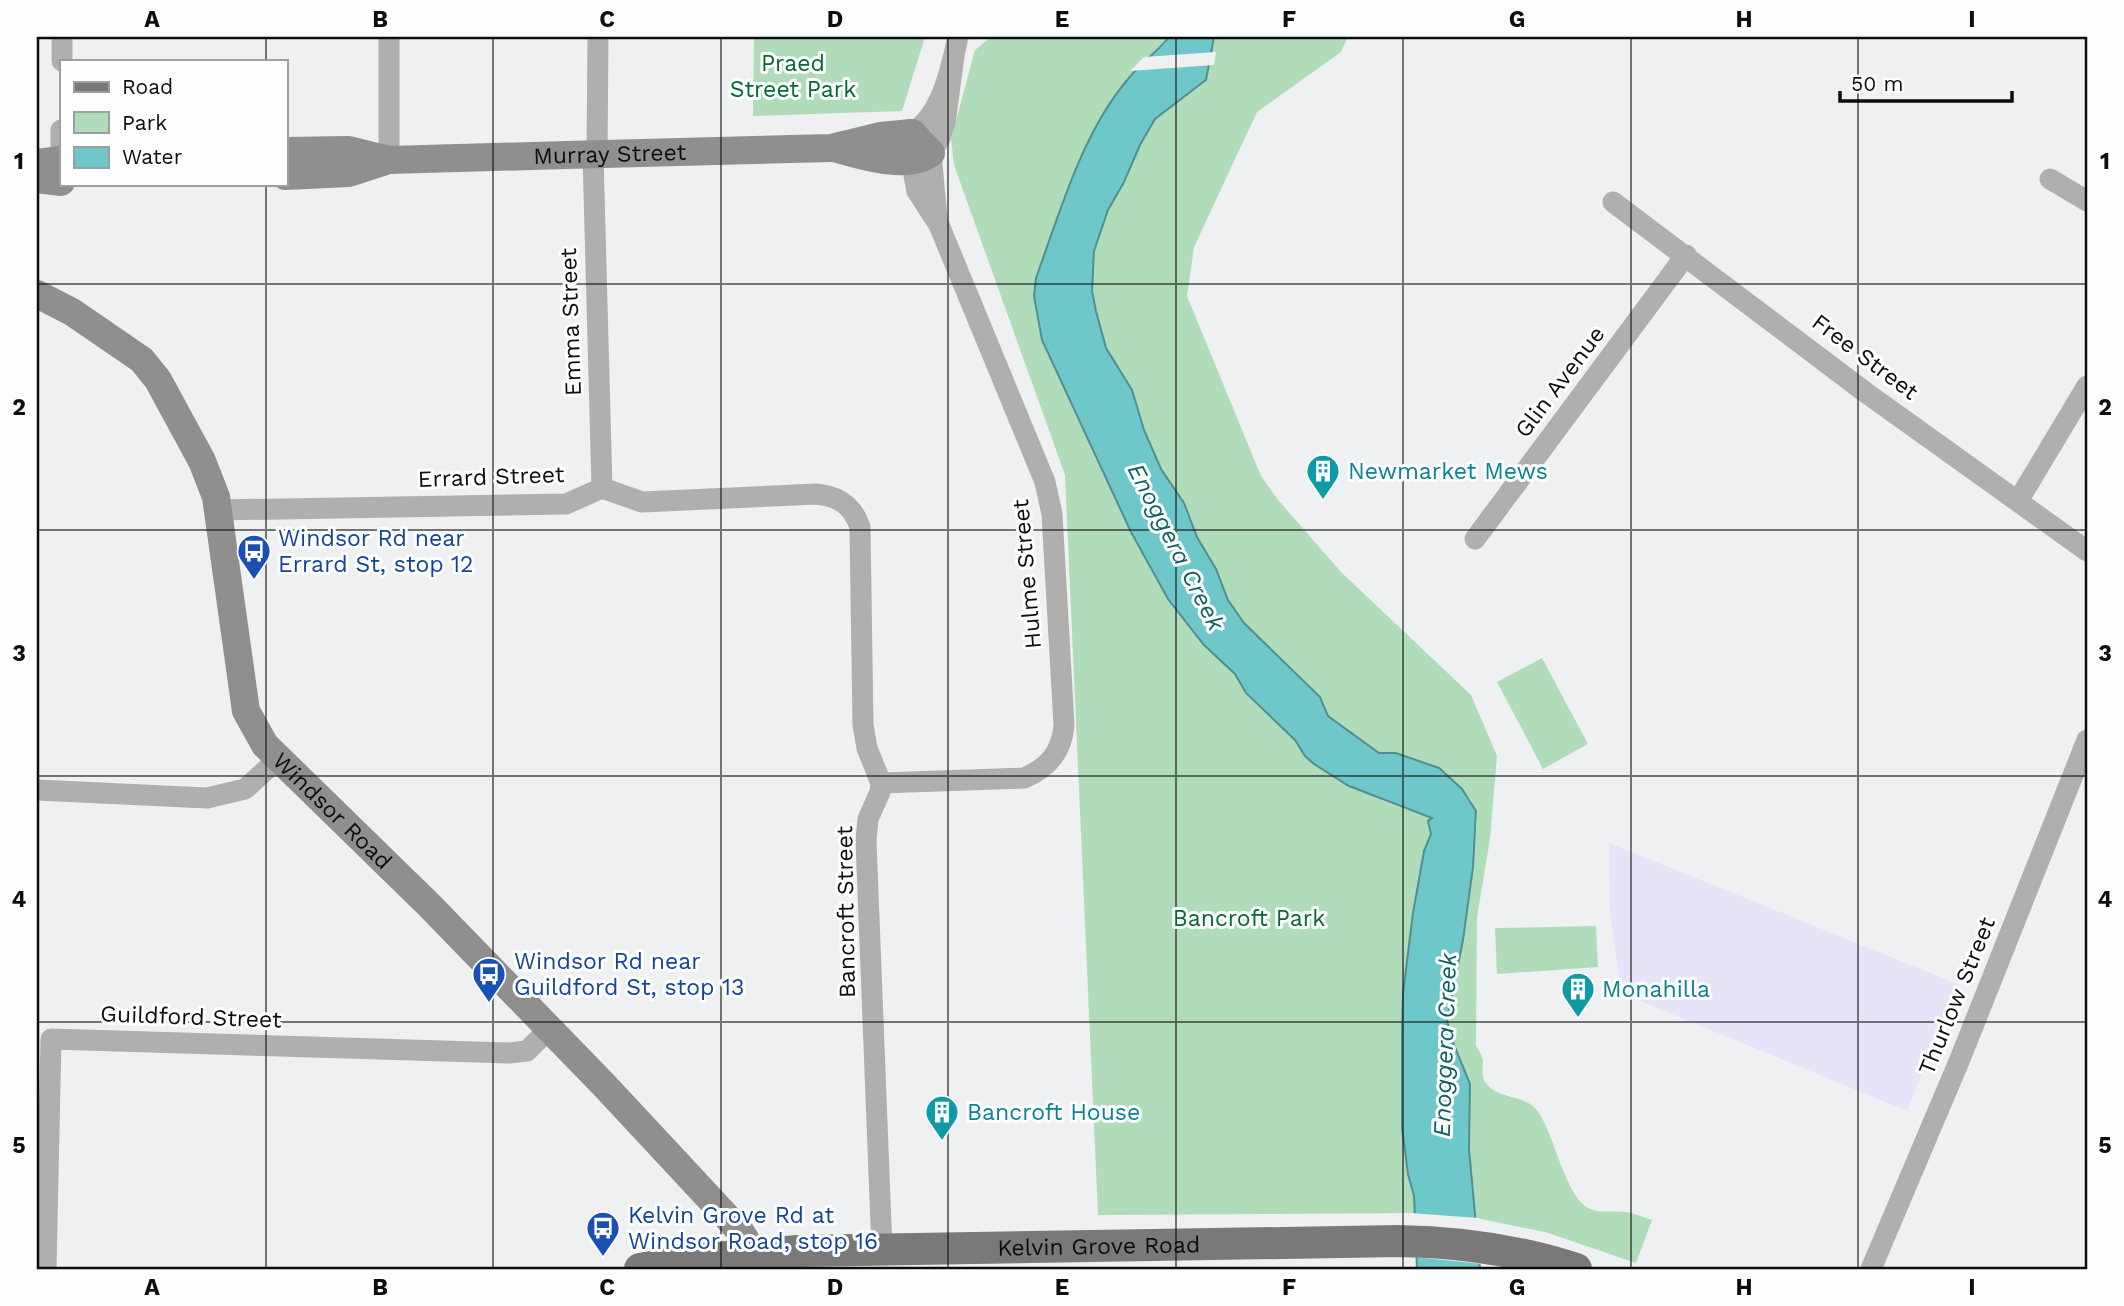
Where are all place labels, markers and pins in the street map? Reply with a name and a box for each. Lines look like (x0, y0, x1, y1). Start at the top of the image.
building icon: Newmarket Mews (1304, 452, 1342, 501)
place label: Newmarket Mews (1348, 458, 1548, 485)
place label: Windsor Rd near Errard St, stop 12 (278, 525, 474, 578)
bus stop icon: Windsor Rd near Errard St, stop 12 (235, 532, 273, 581)
place label: Windsor Rd near Guildford St, stop 13 (514, 948, 744, 1001)
bus stop icon: Windsor Rd near Guildford St, stop 13 (470, 955, 508, 1004)
building icon: Monahilla (1559, 970, 1597, 1019)
place label: Monahilla (1602, 976, 1710, 1003)
building icon: Bancroft House (923, 1093, 961, 1142)
place label: Bancroft House (967, 1099, 1140, 1126)
place label: Kelvin Grove Rd at Windsor Road, stop 16 (628, 1202, 878, 1255)
bus stop icon: Kelvin Grove Rd at Windsor Road, stop 16 (584, 1209, 622, 1258)

